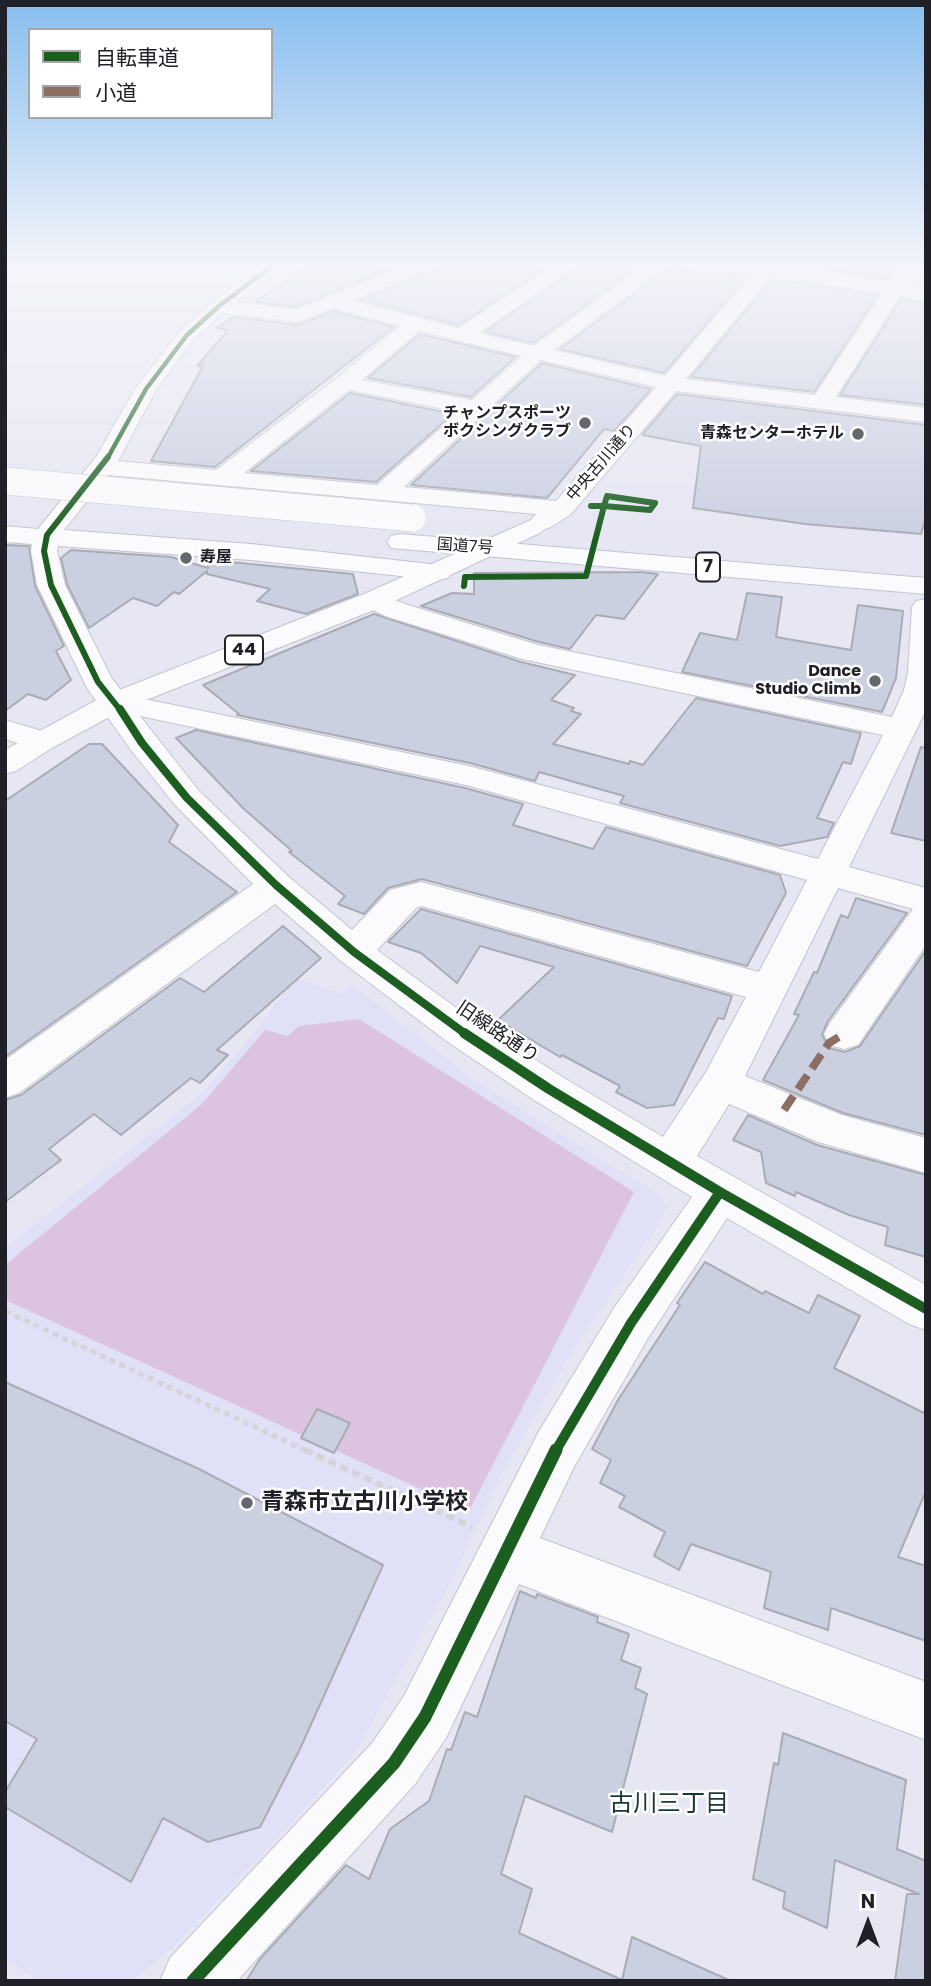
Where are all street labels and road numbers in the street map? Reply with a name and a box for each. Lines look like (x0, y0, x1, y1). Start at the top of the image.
street label: 中央古川通り (563, 420, 641, 506)
street label: 国道7号 (436, 535, 494, 559)
road number: 7 (696, 552, 720, 582)
road number: 44 (225, 636, 263, 664)
street label: 旧線路通り (451, 997, 543, 1069)

